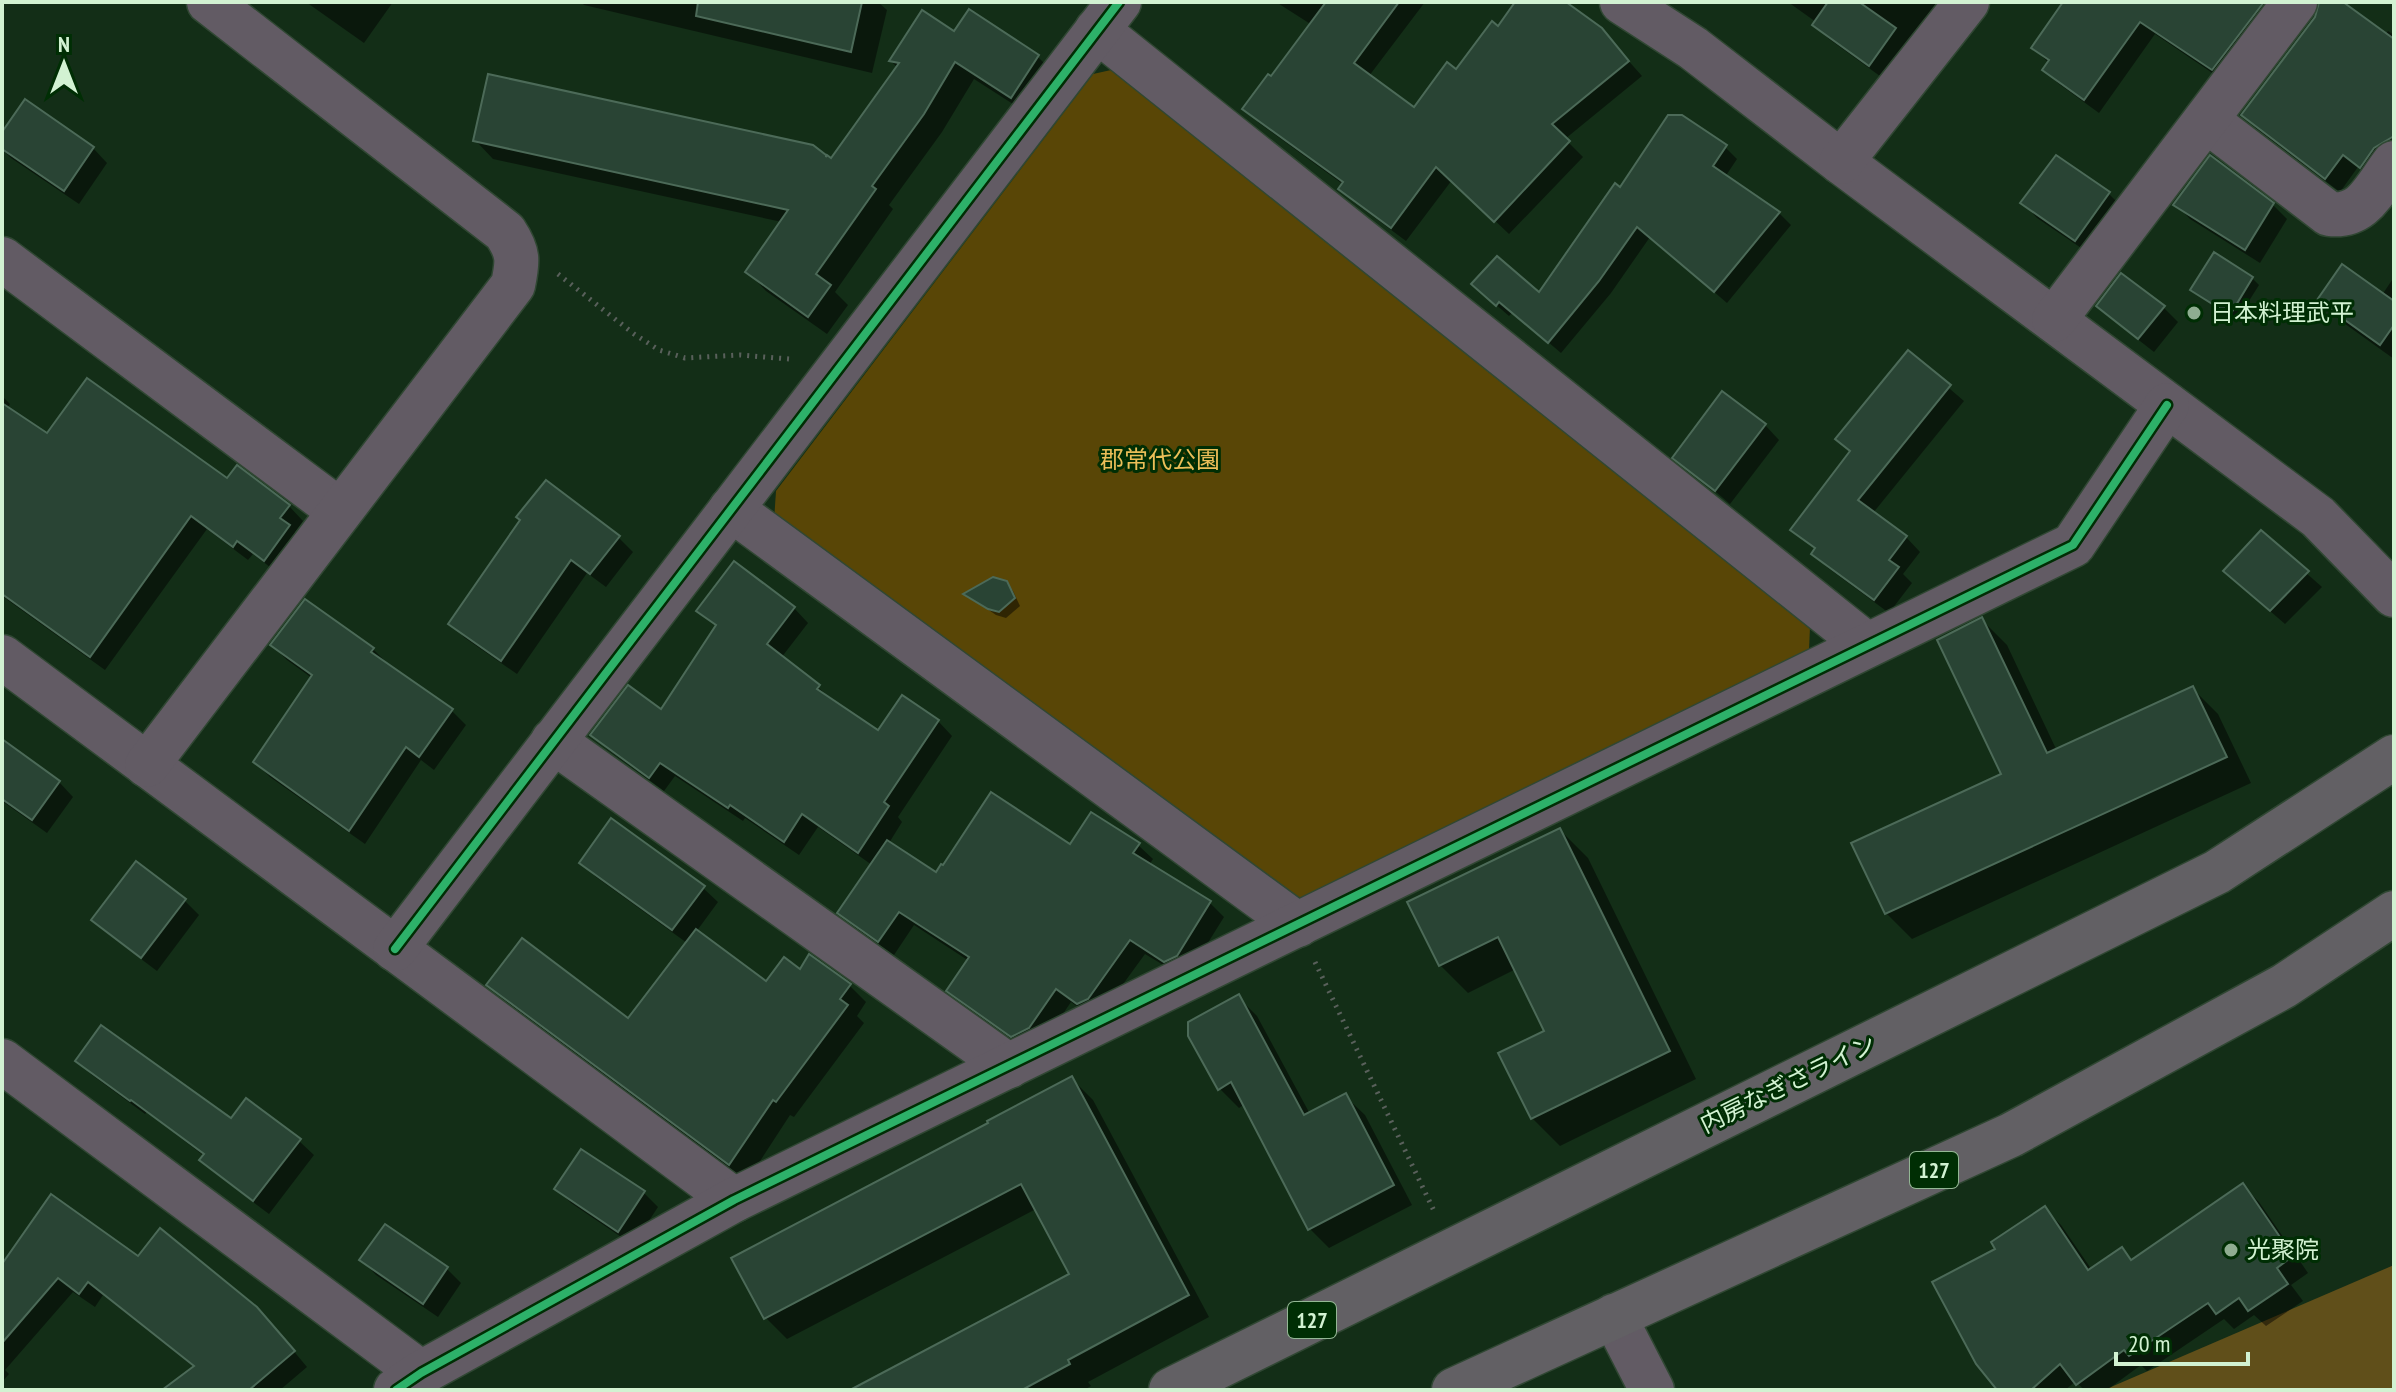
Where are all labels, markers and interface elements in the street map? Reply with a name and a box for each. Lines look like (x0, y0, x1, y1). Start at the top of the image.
north arrow (24, 24, 104, 104)
text: N (58, 30, 70, 58)
place label: 日本料理武平 (2210, 297, 2354, 328)
marker: 日本料理武平 (2185, 304, 2203, 322)
park label: 郡常代公園 (1100, 444, 1220, 475)
street label: 内房なぎさライン (1695, 1028, 1881, 1140)
road number: 127 (1910, 1152, 1958, 1188)
place label: 光聚院 (2247, 1234, 2319, 1265)
marker: 光聚院 (2222, 1241, 2240, 1259)
road number: 127 (1288, 1302, 1336, 1338)
scale bar (2116, 1316, 2248, 1366)
text: 20 m (2128, 1328, 2170, 1359)

